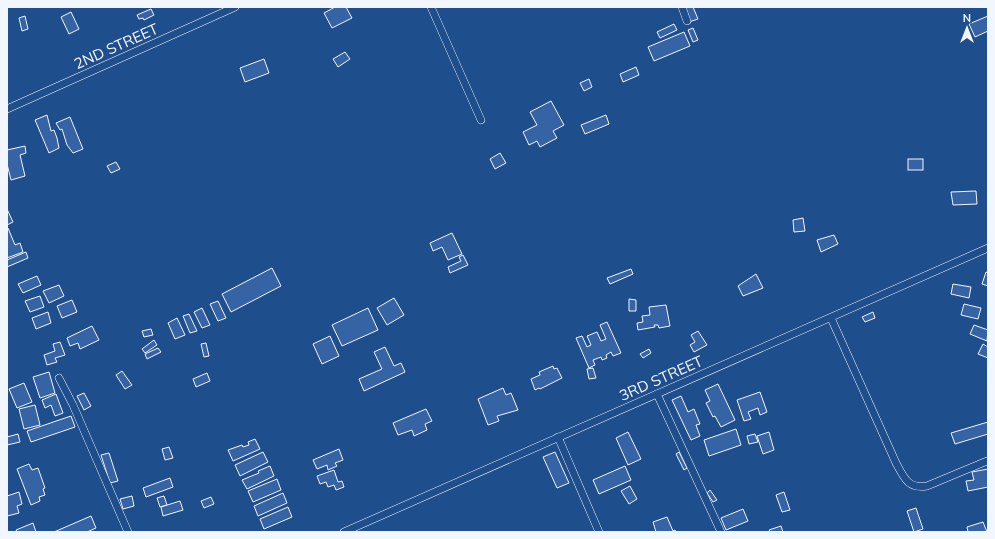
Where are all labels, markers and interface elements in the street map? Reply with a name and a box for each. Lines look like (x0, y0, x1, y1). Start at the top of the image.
north arrow (947, 8, 987, 48)
text: N (963, 11, 971, 25)
street label: 2ND STREET (71, 19, 161, 73)
street label: 3RD STREET (616, 351, 706, 405)

